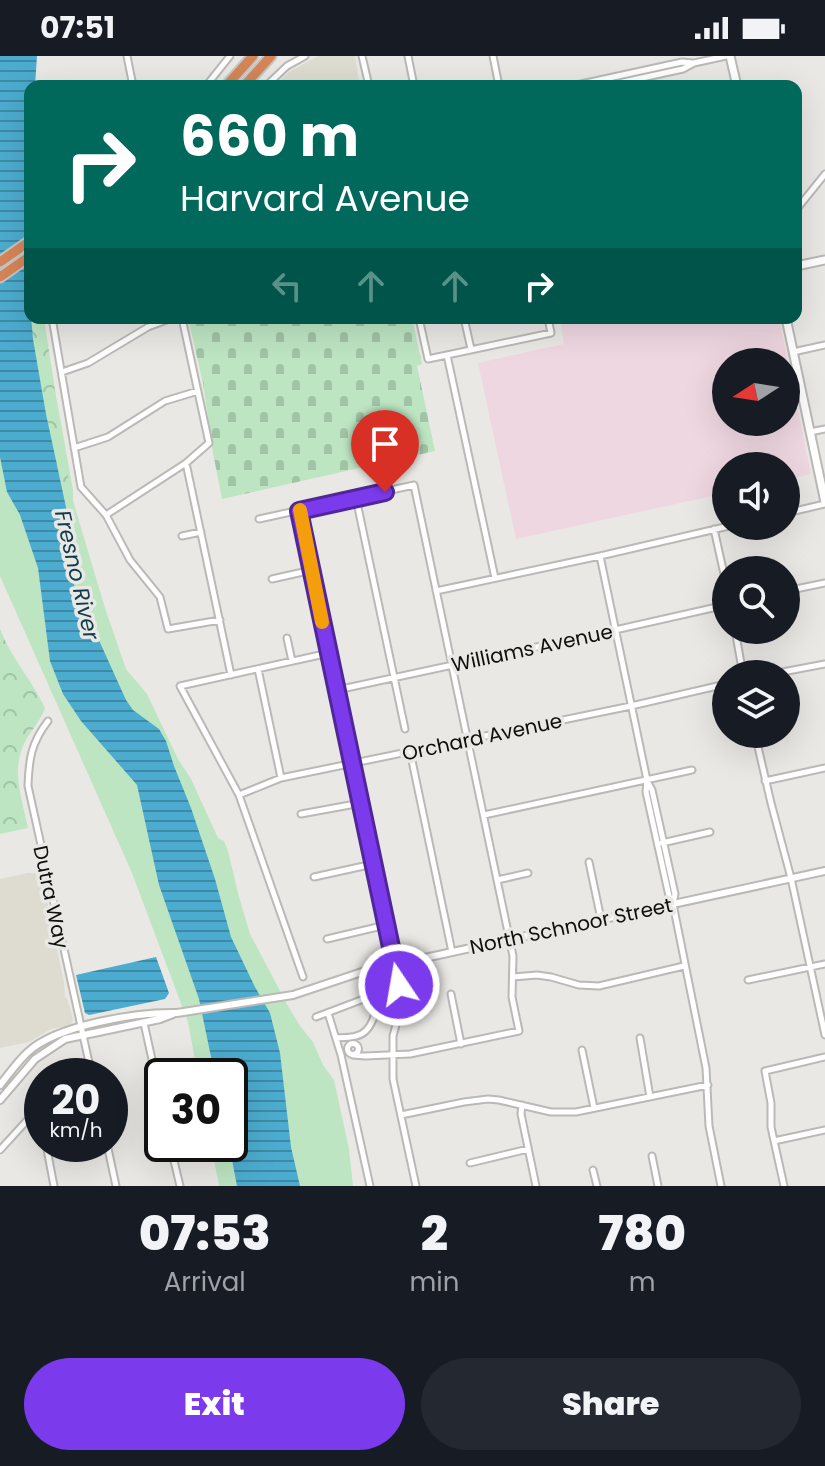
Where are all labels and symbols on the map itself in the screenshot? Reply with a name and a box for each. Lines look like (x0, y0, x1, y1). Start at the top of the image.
north arrow (712, 348, 800, 436)
pin (351, 410, 419, 492)
water label: Fresno River (47, 507, 107, 644)
street label: Williams Avenue (449, 617, 615, 679)
street label: Orchard Avenue (399, 706, 565, 768)
street label: Dutra Way (26, 843, 76, 951)
street label: North Schnoor Street (467, 891, 675, 961)
position arrow (357, 943, 441, 1027)
speed limit sign: 30 (144, 1058, 248, 1162)

